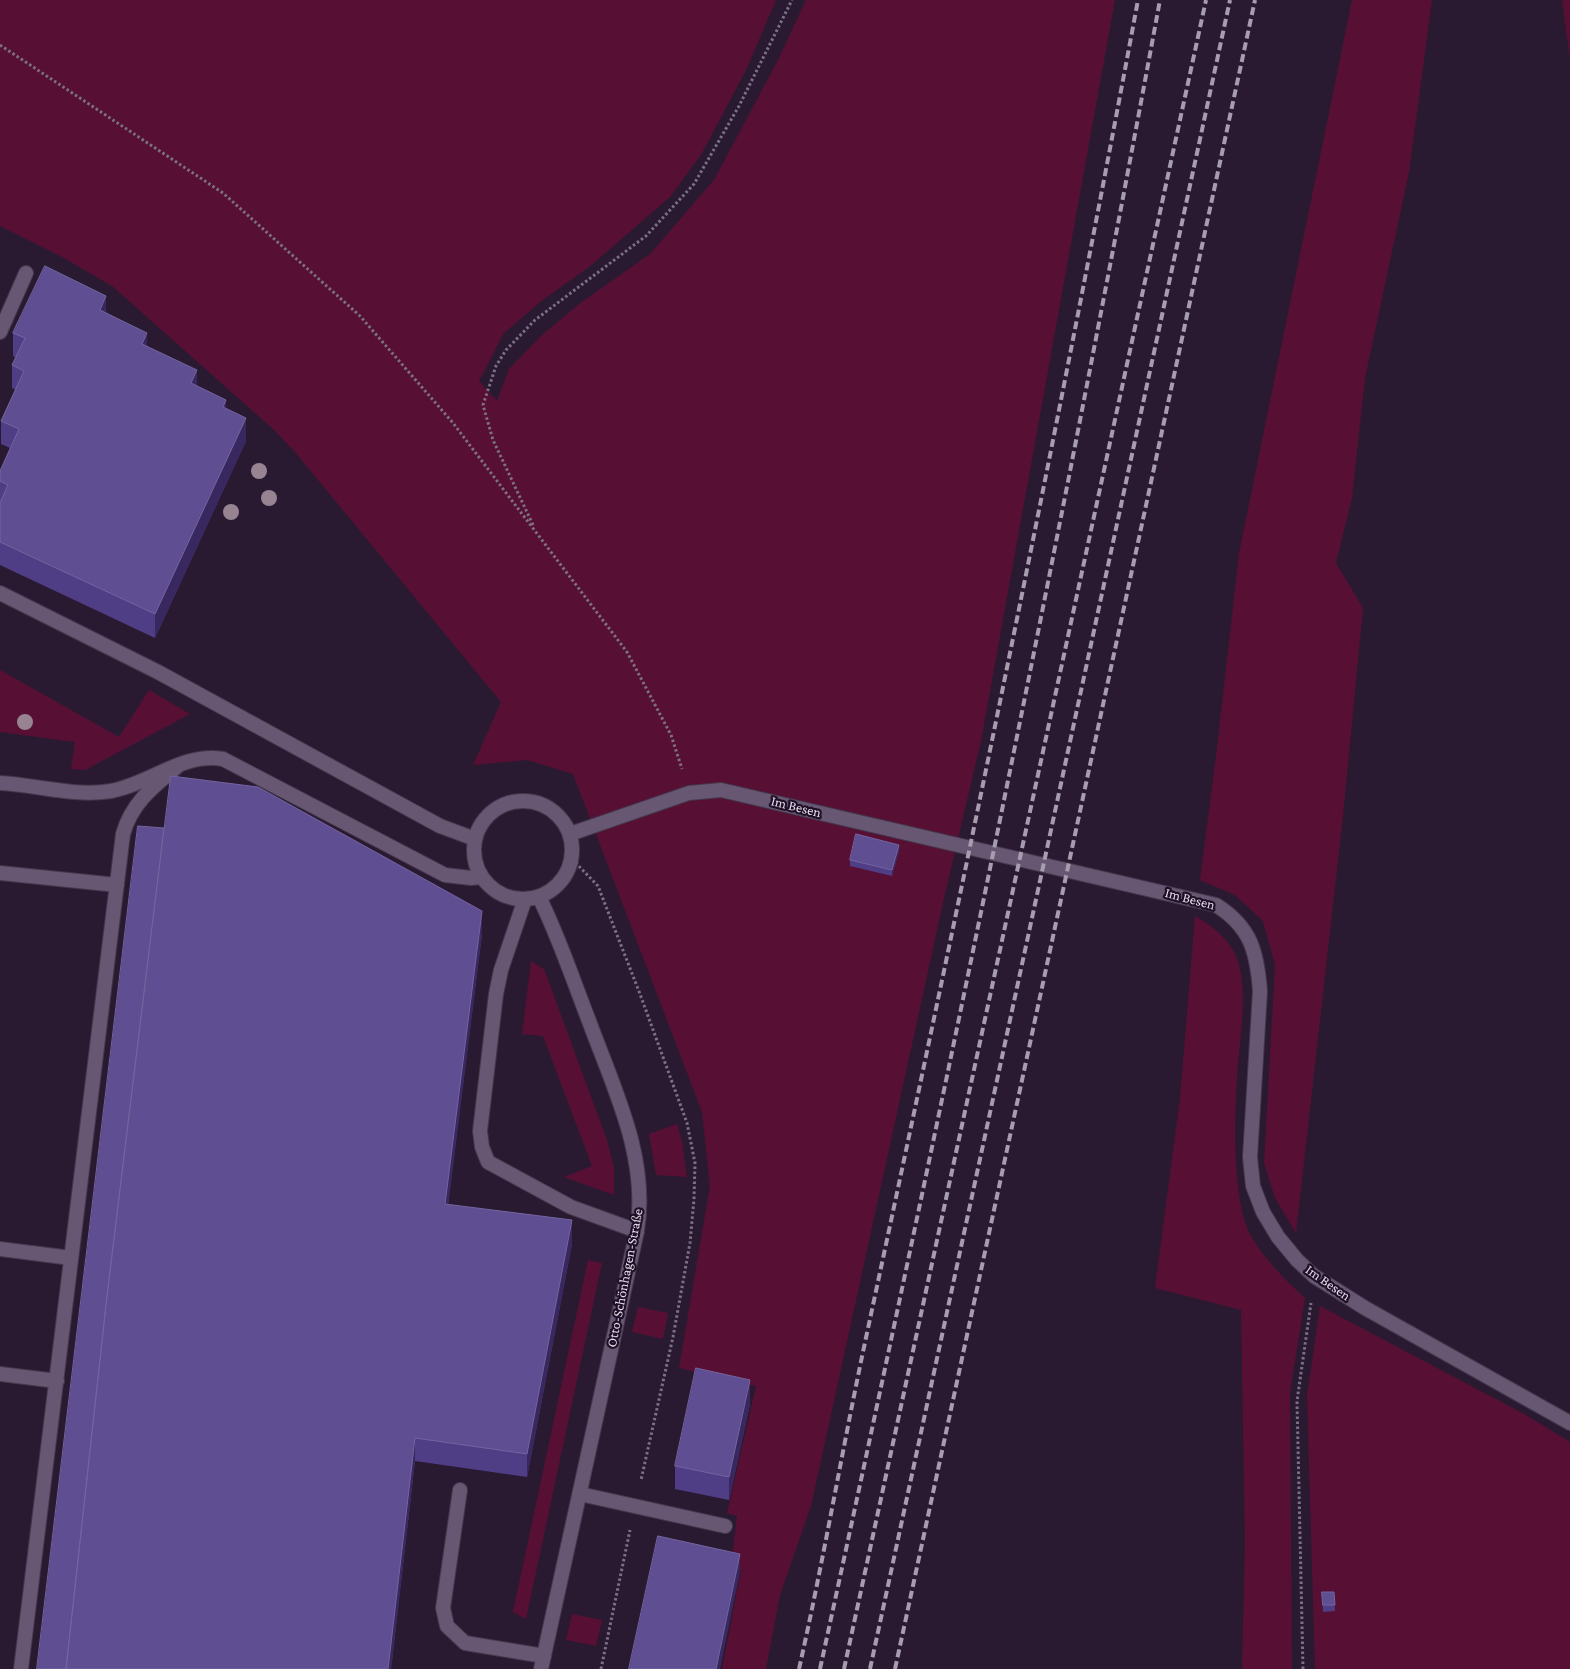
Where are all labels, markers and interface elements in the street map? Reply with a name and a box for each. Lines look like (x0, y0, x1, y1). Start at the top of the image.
street label: Im Besen (769, 793, 823, 821)
street label: Im Besen (1163, 884, 1217, 914)
street label: Otto-Schönhagen-Straße (603, 1207, 647, 1349)
street label: Im Besen (1302, 1261, 1354, 1305)

